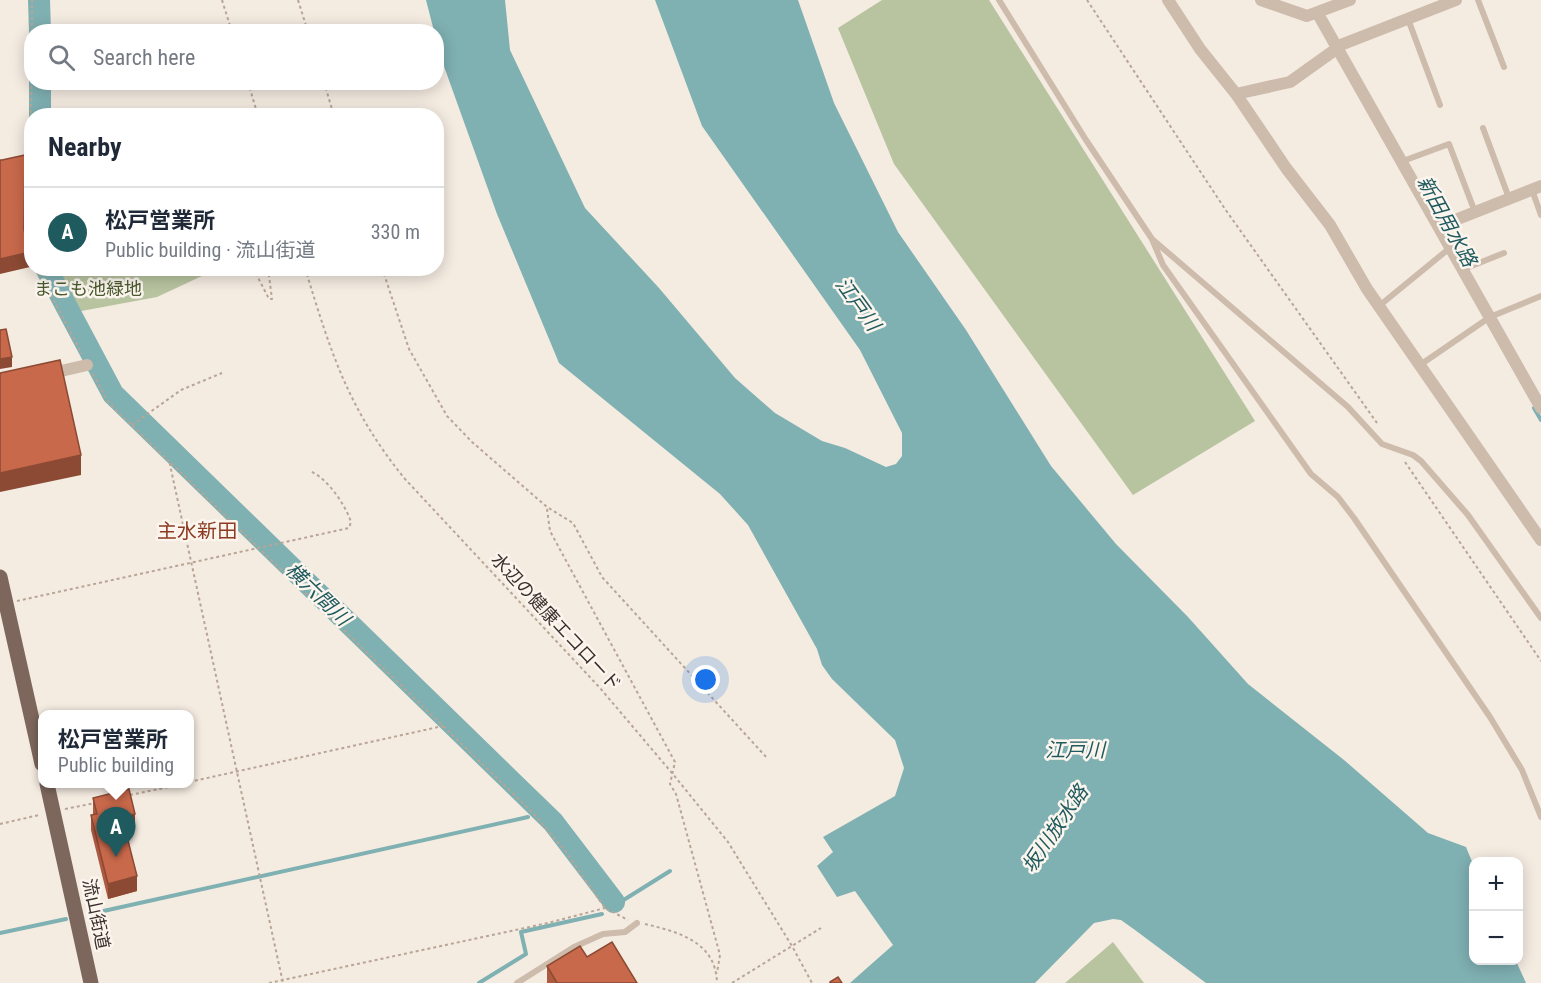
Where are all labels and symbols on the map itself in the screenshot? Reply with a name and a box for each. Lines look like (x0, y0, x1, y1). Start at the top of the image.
water label: 新田用水路 (1412, 171, 1483, 272)
water label: 江戸川 (831, 273, 887, 337)
park label: まこも池緑地 (34, 278, 142, 299)
district label: 主水新田 (157, 519, 237, 543)
street label: 水辺の健康エコロード (487, 549, 625, 695)
water label: 横六間川 (281, 558, 357, 632)
your location (691, 665, 720, 694)
water label: 江戸川 (1045, 738, 1107, 762)
water label: 坂川放水路 (1017, 779, 1094, 877)
pin: A (96, 808, 136, 857)
street label: 流山街道 (79, 876, 114, 951)

